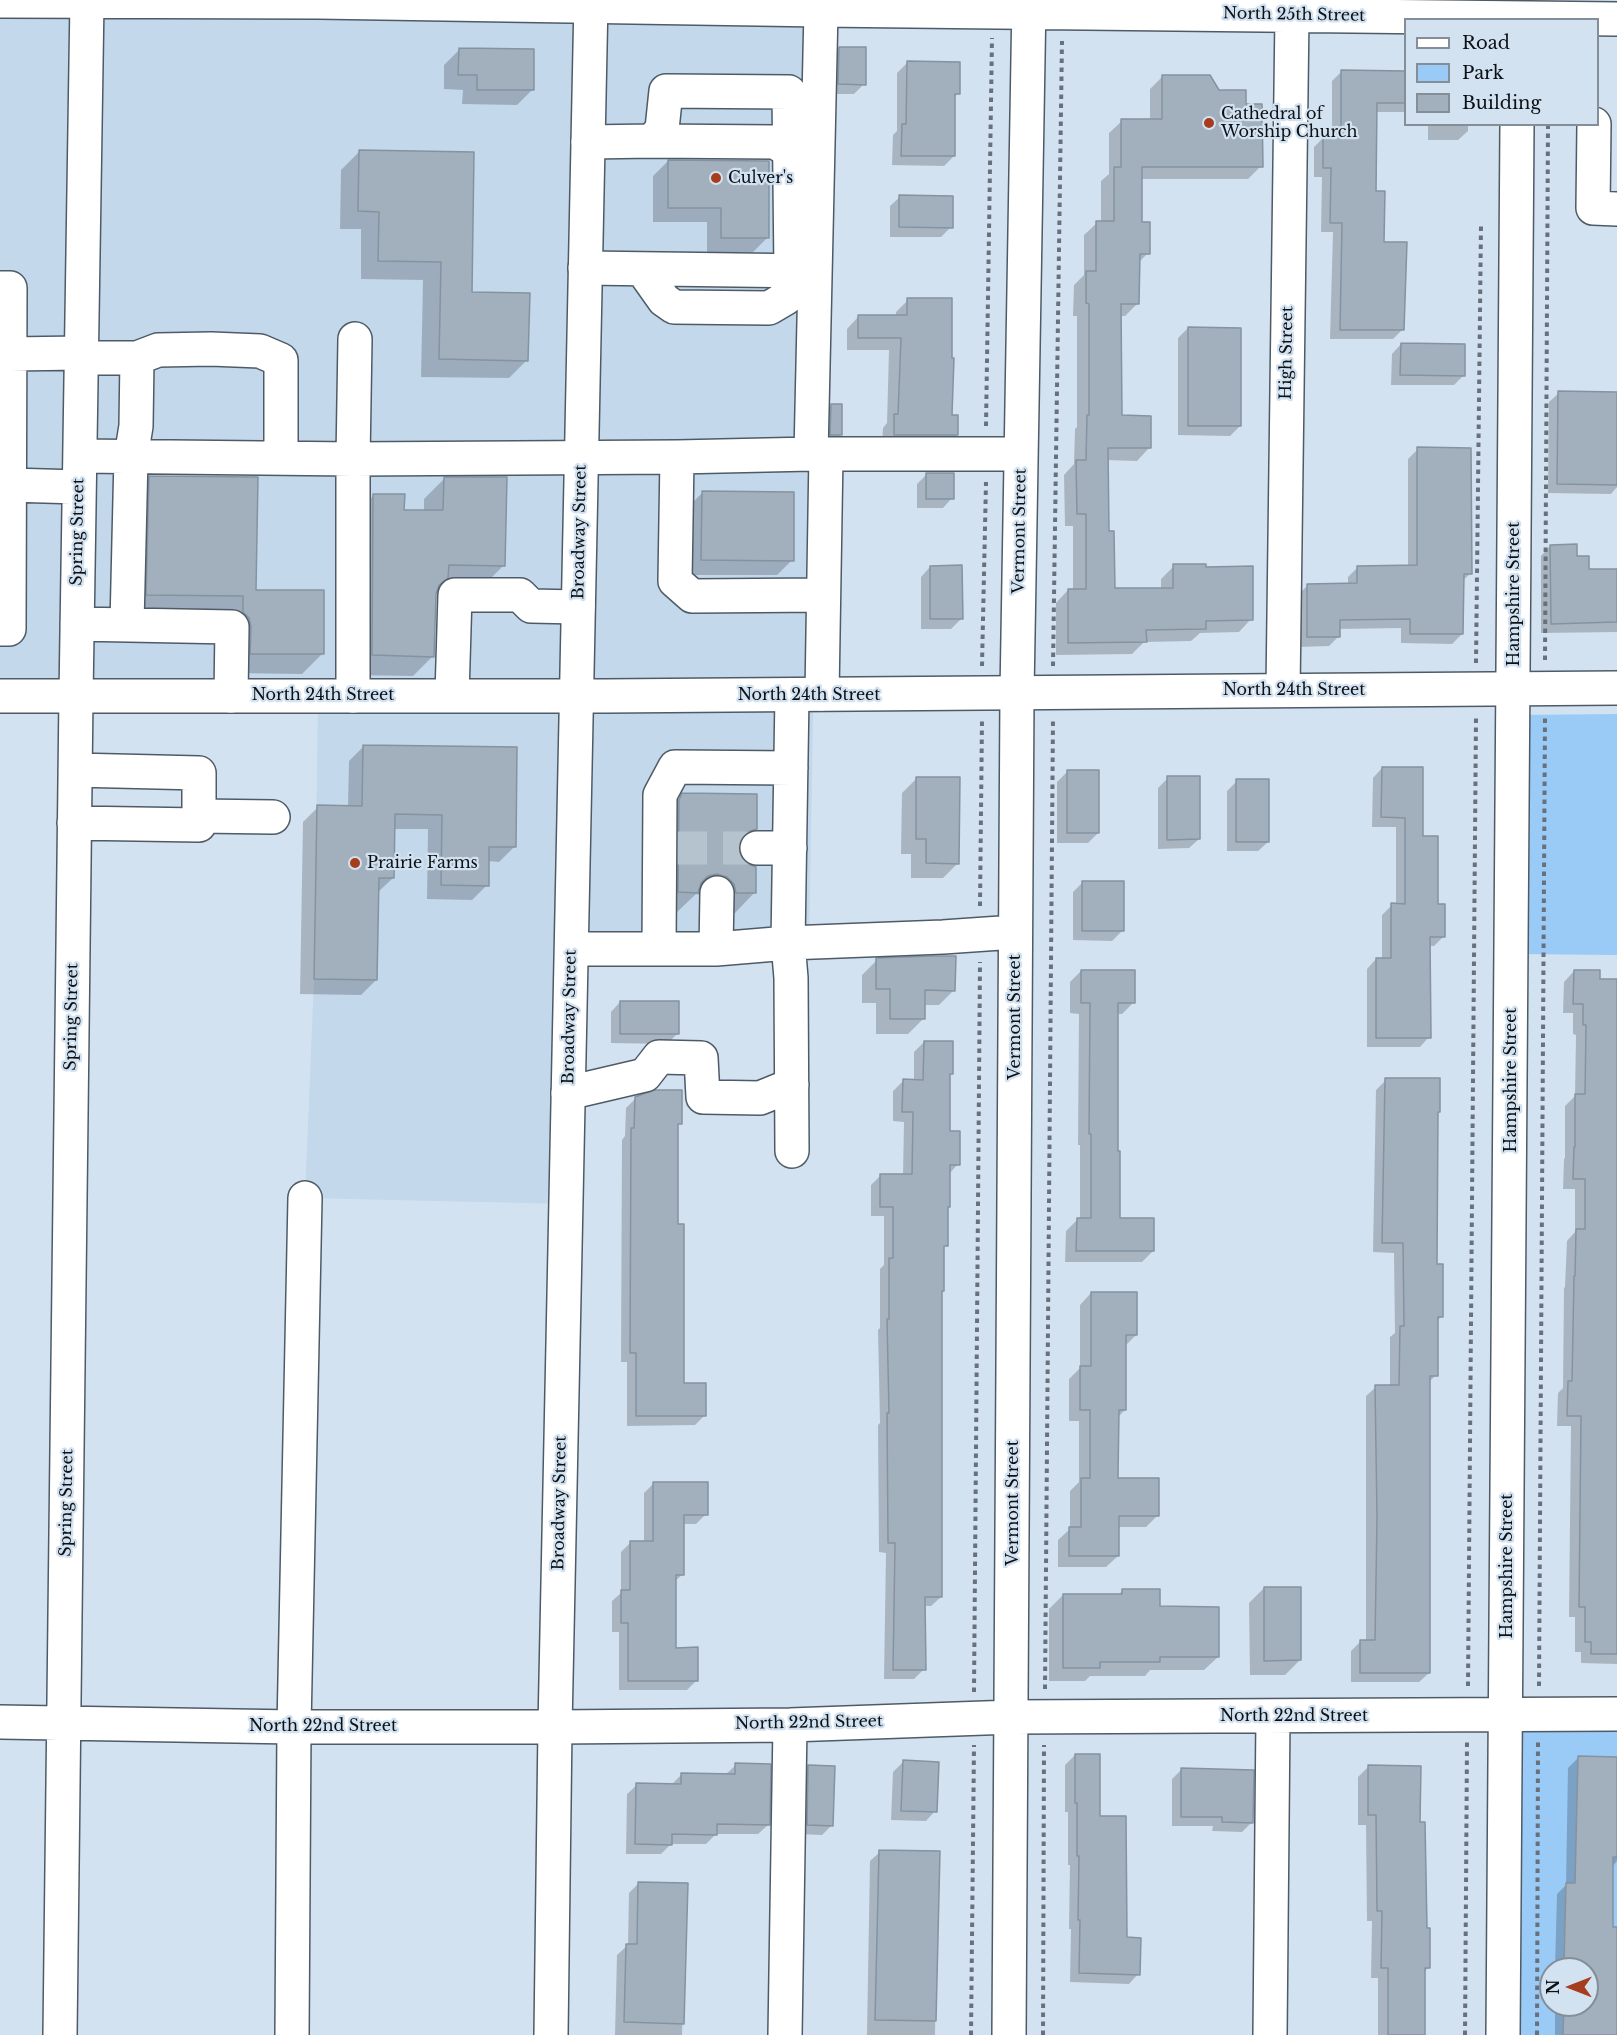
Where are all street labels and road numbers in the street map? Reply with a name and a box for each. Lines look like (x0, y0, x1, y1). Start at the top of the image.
street label: North 25th Street (1223, 4, 1365, 26)
street label: High Street (1277, 306, 1297, 400)
street label: Broadway Street (569, 464, 591, 600)
street label: Vermont Street (1009, 468, 1031, 594)
street label: Spring Street (67, 478, 89, 586)
street label: Hampshire Street (1504, 522, 1524, 666)
street label: North 24th Street (1223, 680, 1365, 700)
street label: North 24th Street (252, 685, 394, 705)
street label: North 24th Street (738, 685, 880, 705)
street label: Broadway Street (559, 949, 581, 1085)
street label: Vermont Street (1005, 954, 1025, 1080)
street label: Spring Street (61, 963, 83, 1071)
street label: Hampshire Street (1501, 1008, 1521, 1152)
street label: Broadway Street (549, 1435, 571, 1571)
street label: Vermont Street (1003, 1440, 1023, 1566)
street label: Spring Street (56, 1449, 78, 1557)
street label: Hampshire Street (1497, 1494, 1517, 1638)
street label: North 22nd Street (1220, 1706, 1368, 1726)
street label: North 22nd Street (735, 1712, 883, 1734)
street label: North 22nd Street (249, 1716, 397, 1736)

